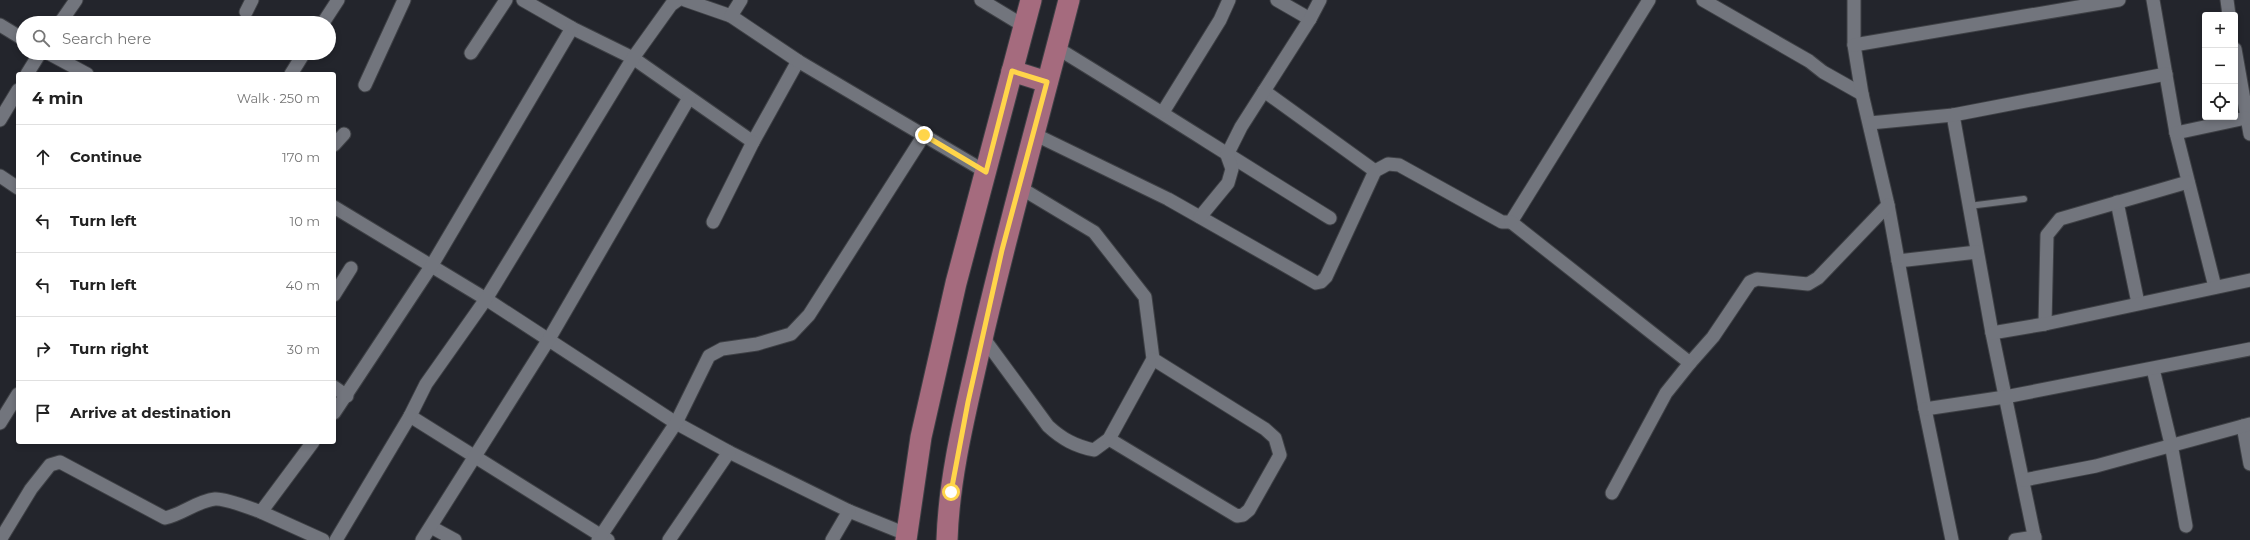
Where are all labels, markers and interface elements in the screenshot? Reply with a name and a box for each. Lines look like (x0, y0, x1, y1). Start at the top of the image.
map controls (2202, 12, 2238, 120)
button: + (2202, 12, 2238, 48)
search box (16, 16, 336, 60)
icon: search (30, 27, 52, 49)
text: Search here (62, 29, 151, 48)
button: − (2202, 48, 2238, 84)
button: locate (2202, 84, 2238, 120)
text: 4 min (32, 88, 83, 108)
text: Walk · 250 m (237, 90, 320, 106)
route end (915, 126, 933, 144)
icon: ahead (32, 146, 54, 168)
text: Continue (70, 147, 142, 166)
text: 170 m (282, 149, 320, 165)
icon: left (32, 210, 54, 232)
text: Turn left (70, 211, 137, 230)
text: 10 m (290, 213, 320, 229)
icon: left (32, 274, 54, 296)
text: Turn left (70, 275, 137, 294)
text: 40 m (286, 277, 320, 293)
icon: right (32, 338, 54, 360)
text: Turn right (70, 339, 149, 358)
text: 30 m (287, 341, 320, 357)
icon: arrive (32, 402, 54, 424)
text: Arrive at destination (70, 403, 231, 422)
route start (942, 483, 960, 501)

